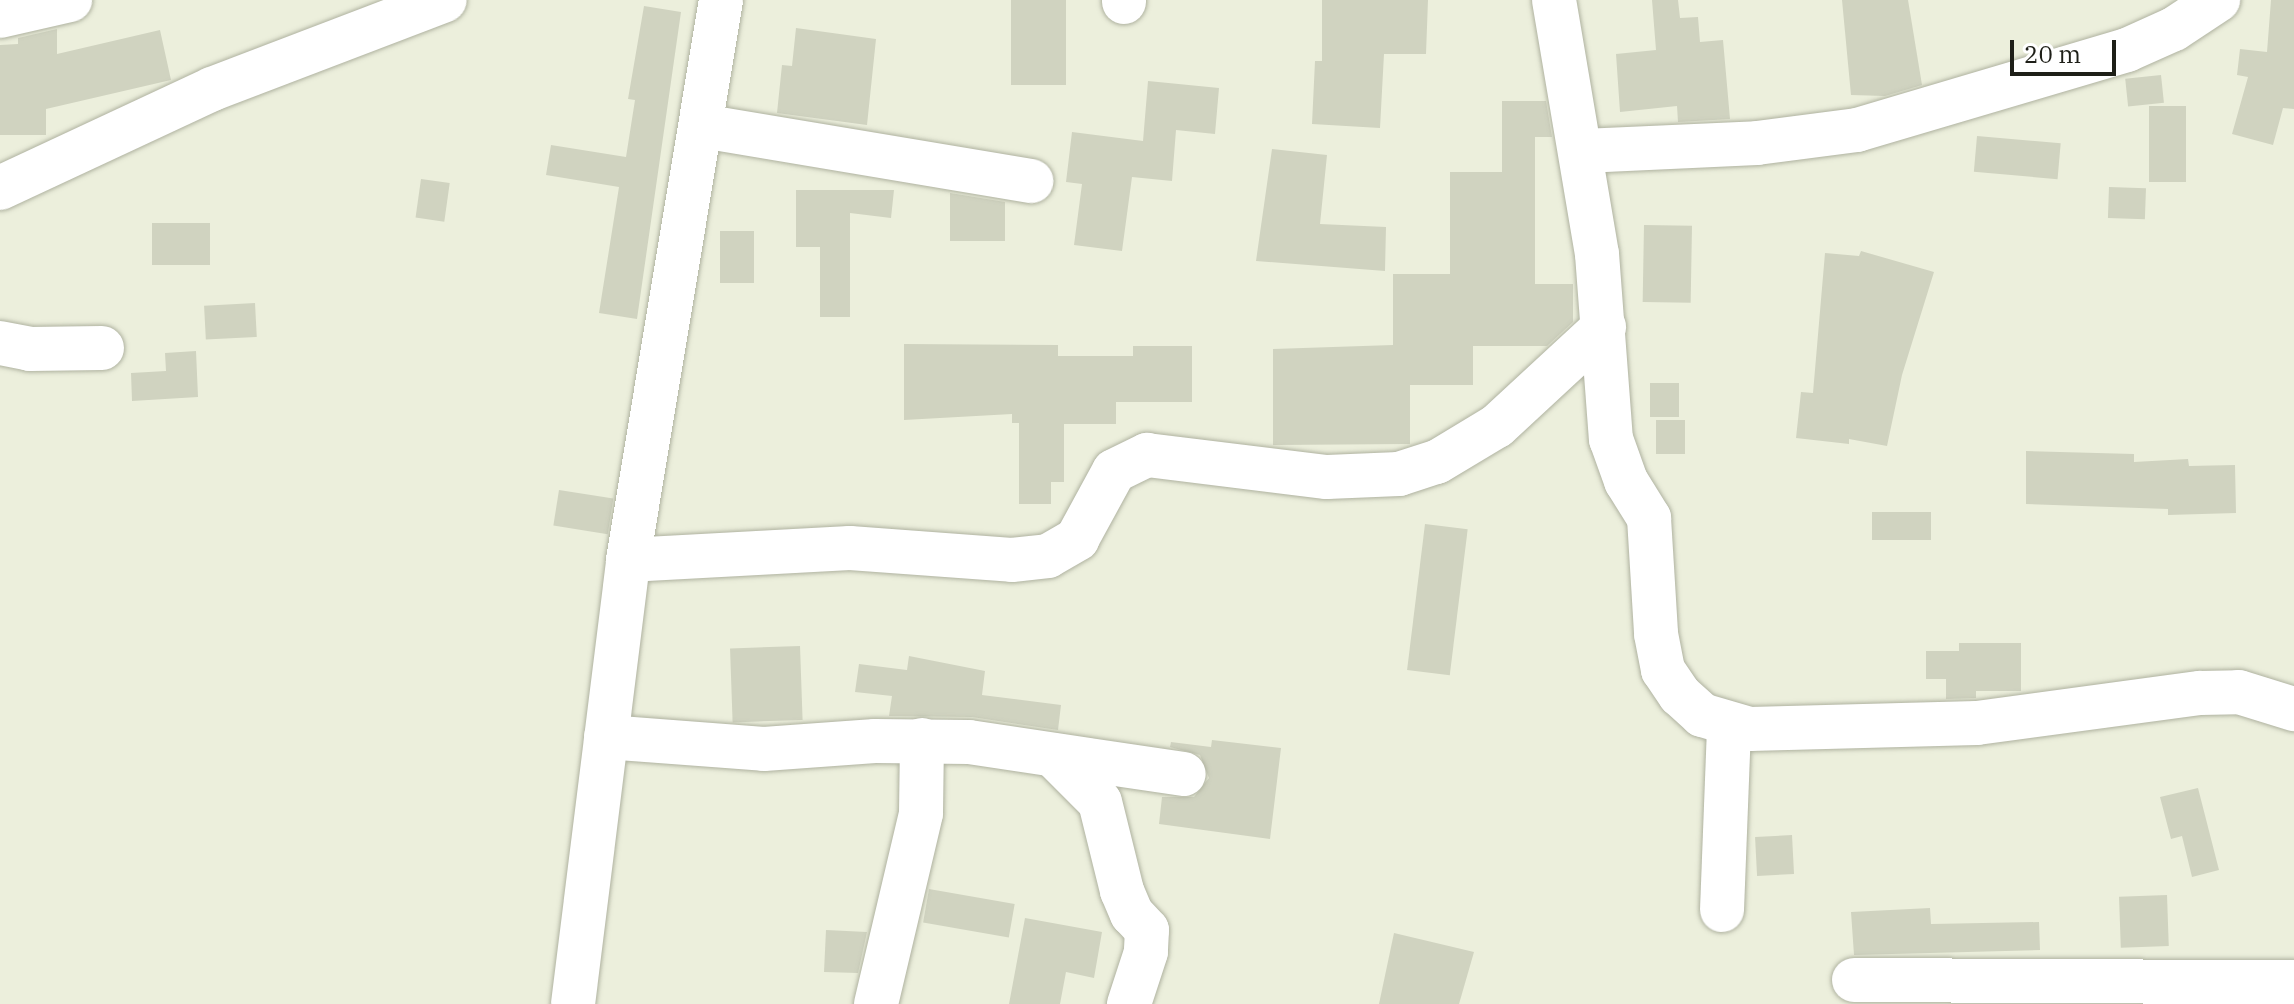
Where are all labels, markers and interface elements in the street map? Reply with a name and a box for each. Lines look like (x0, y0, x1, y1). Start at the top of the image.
scale bar (2014, 24, 2120, 74)
text: 20 m (2024, 38, 2081, 70)

